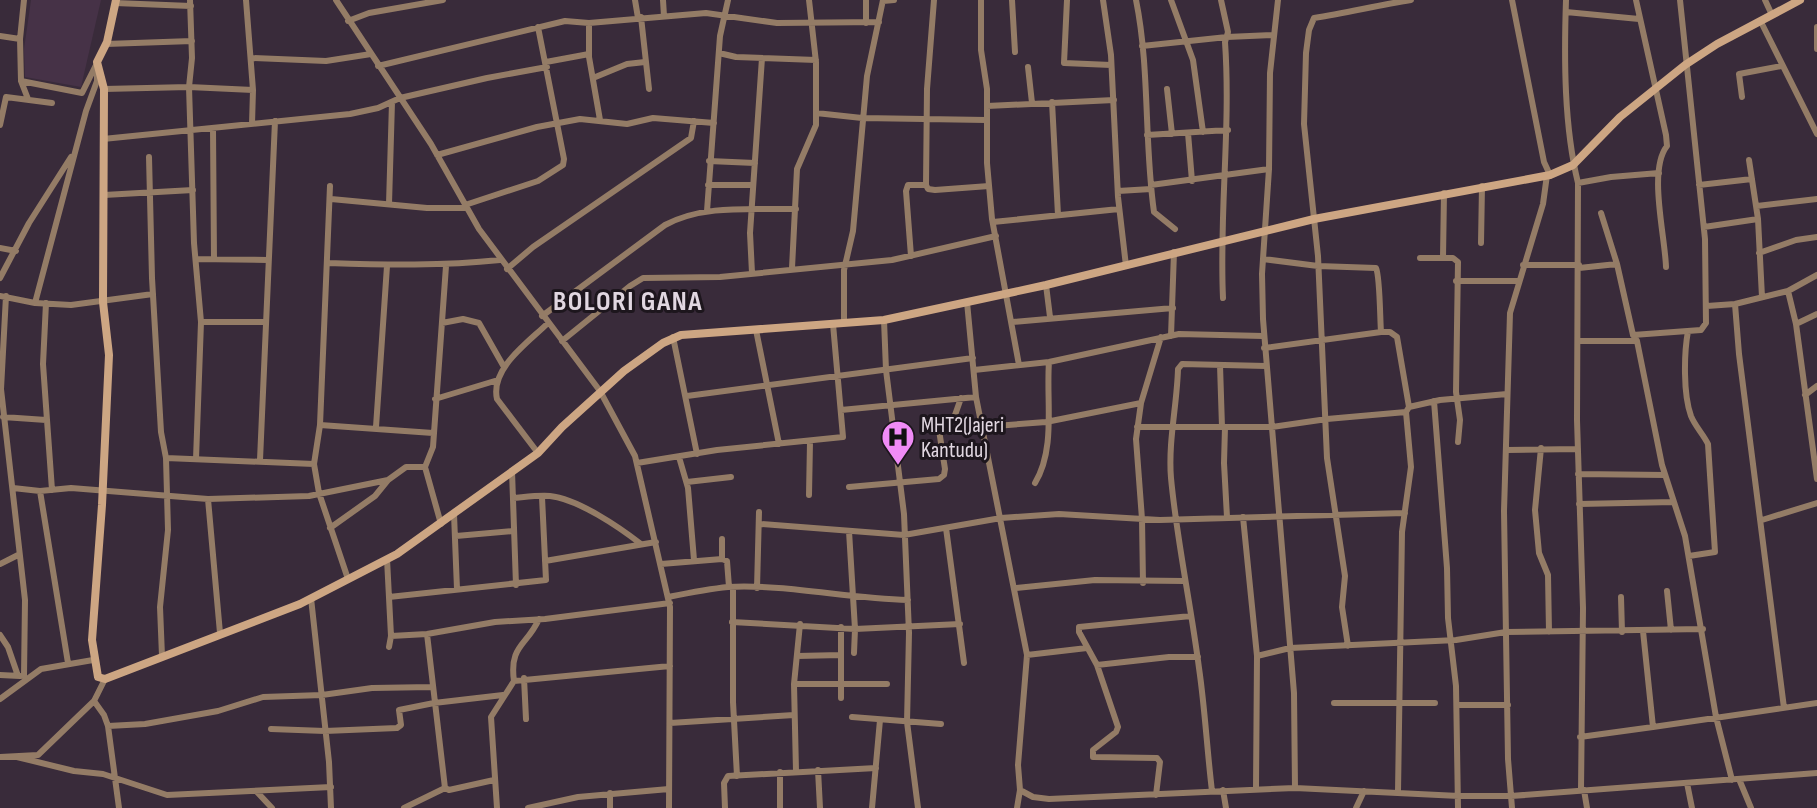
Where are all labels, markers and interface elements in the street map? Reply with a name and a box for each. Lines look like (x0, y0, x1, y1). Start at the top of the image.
district label: BOLORI GANA (553, 285, 703, 318)
place label: MHT2(Jajeri Kantudu) (921, 412, 1004, 464)
hospital icon: MHT2(Jajeri Kantudu) (880, 419, 916, 466)

